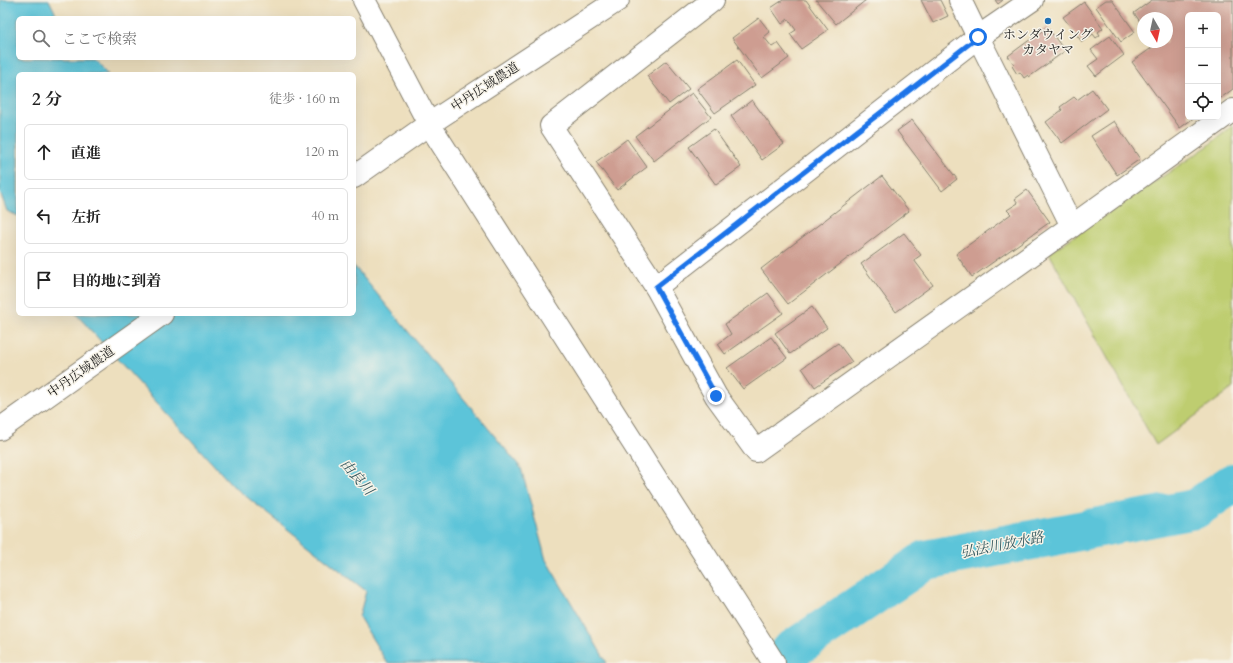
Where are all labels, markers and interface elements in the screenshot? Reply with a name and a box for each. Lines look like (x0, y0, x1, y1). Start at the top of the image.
north arrow (1137, 12, 1173, 48)
map controls (1185, 12, 1221, 120)
button: + (1185, 12, 1221, 48)
search box (16, 16, 356, 60)
marker: ホンダウイング カタヤマ (1043, 16, 1053, 26)
place label: ホンダウイング カタヤマ (1003, 26, 1093, 59)
icon: search (30, 27, 52, 49)
route start (969, 28, 987, 46)
text: ここで検索 (62, 29, 137, 49)
button: − (1185, 48, 1221, 84)
street label: 中丹広域農道 (447, 58, 523, 116)
button: locate (1185, 84, 1221, 120)
text: 2 分 (32, 88, 62, 111)
text: 徒歩 · 160 m (269, 90, 340, 108)
icon: ahead (33, 141, 55, 163)
text: 直進 (71, 143, 101, 163)
text: 120 m (305, 143, 339, 161)
icon: left (33, 205, 55, 227)
text: 左折 (71, 207, 101, 227)
text: 40 m (311, 207, 339, 225)
icon: arrive (33, 269, 55, 291)
text: 目的地に到着 (71, 271, 161, 291)
street label: 中丹広域農道 (44, 342, 118, 402)
route end (707, 387, 725, 405)
water label: 由良川 (336, 455, 379, 501)
water label: 弘法川放水路 (959, 527, 1046, 562)

